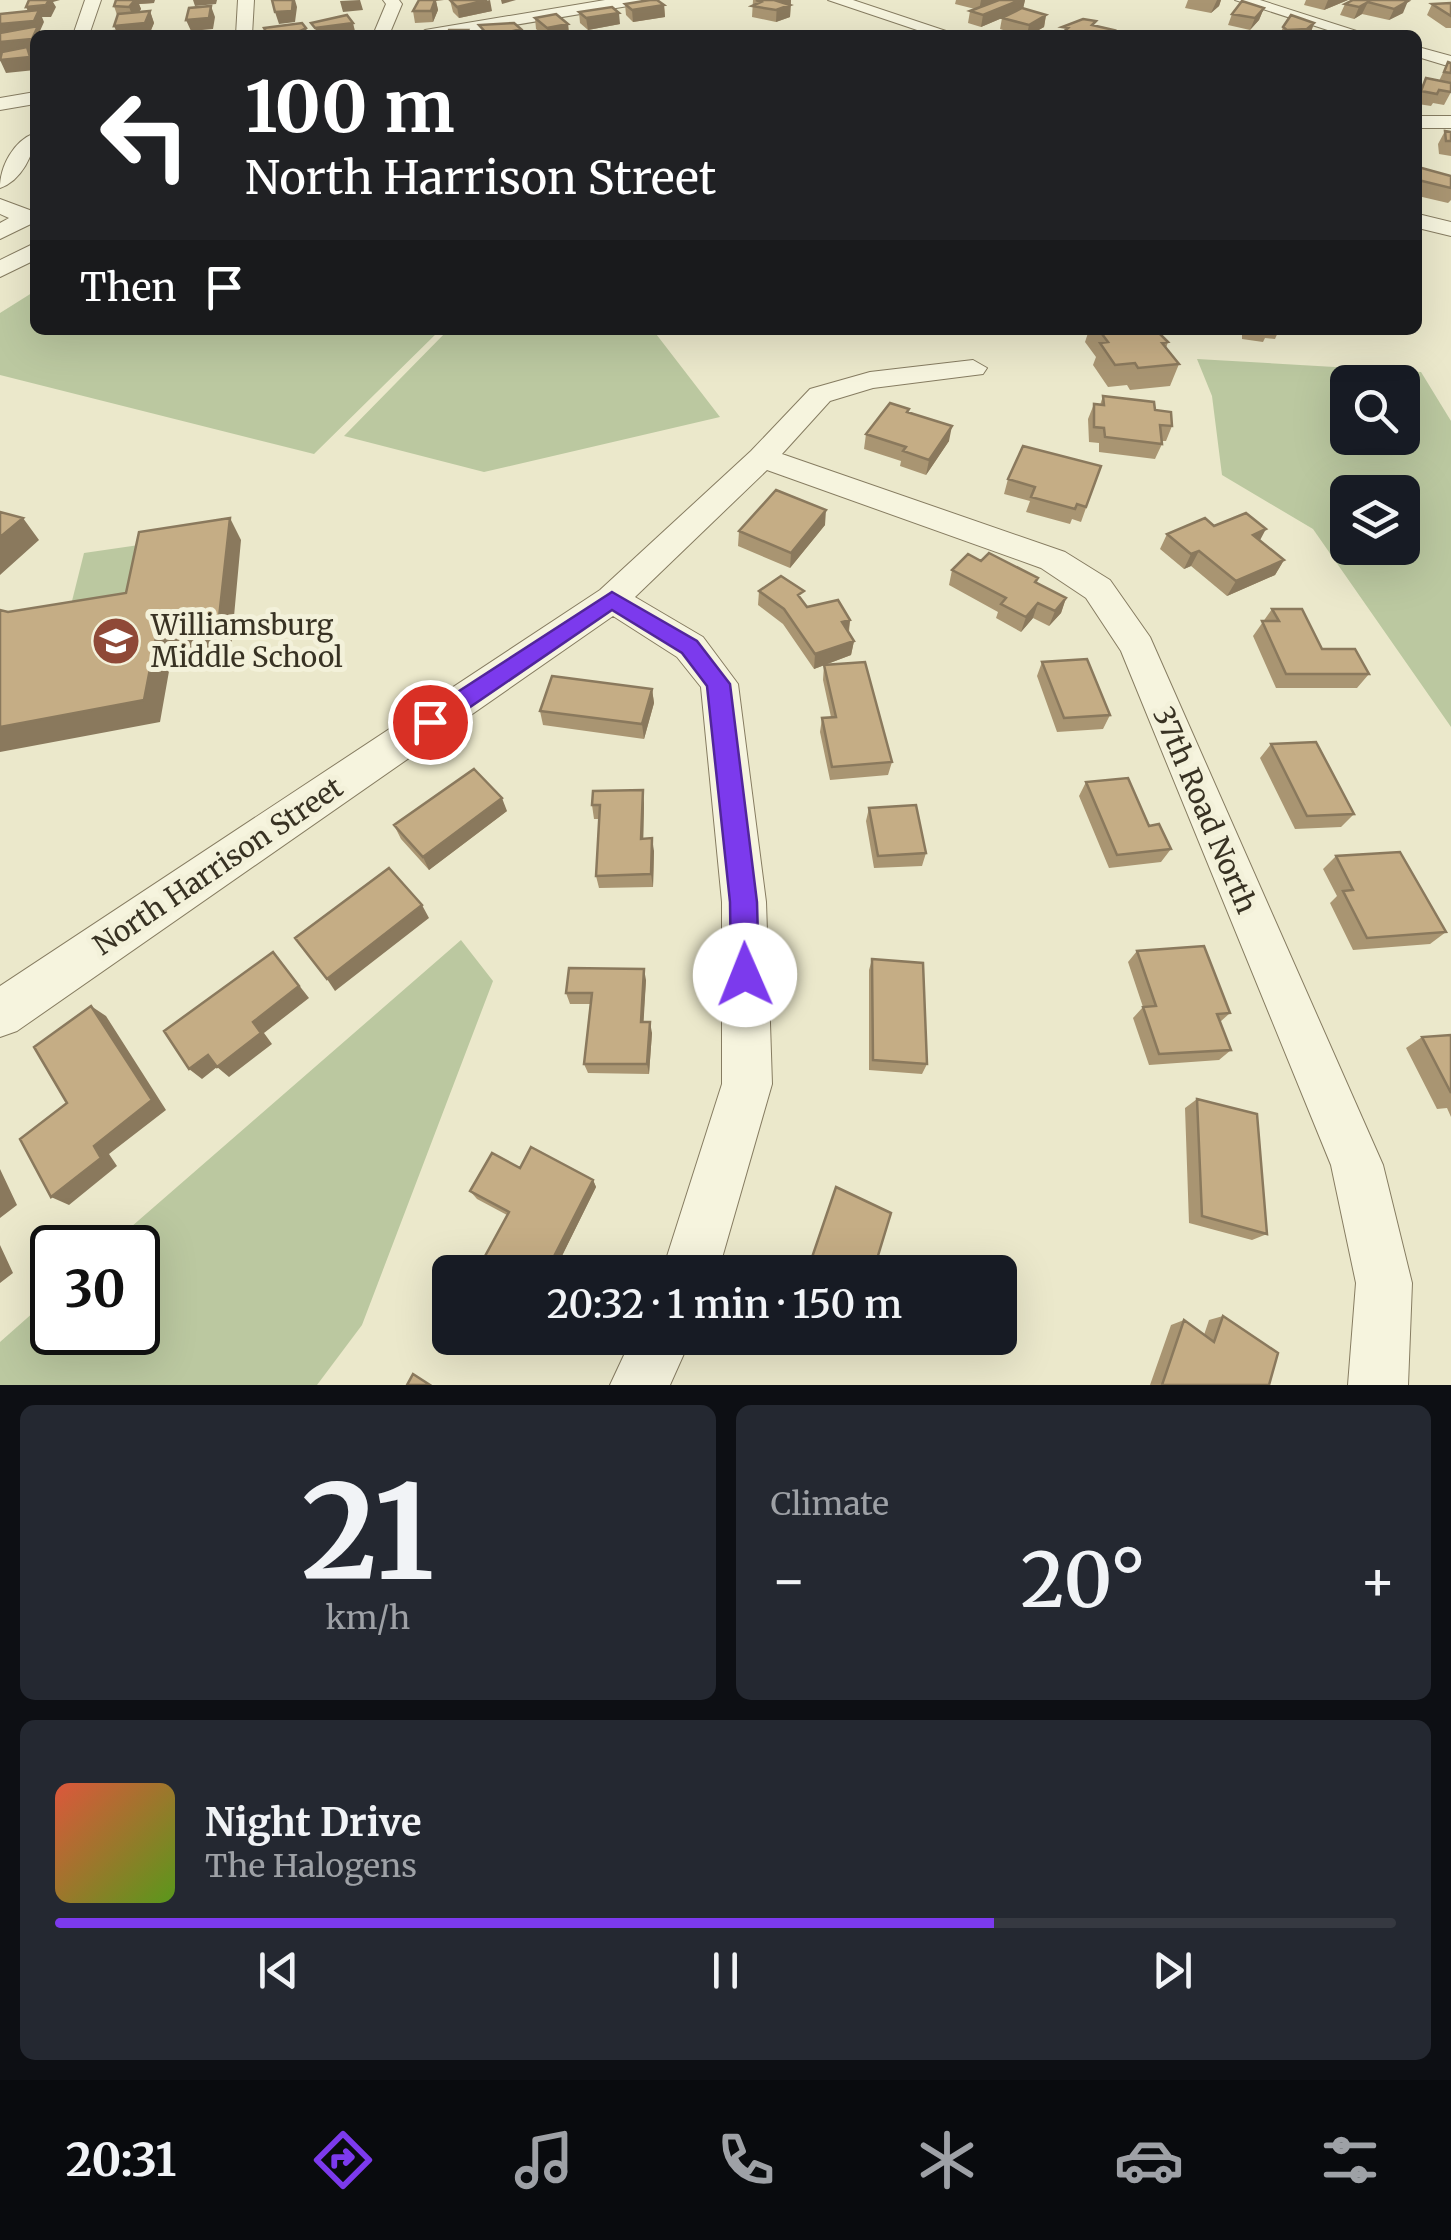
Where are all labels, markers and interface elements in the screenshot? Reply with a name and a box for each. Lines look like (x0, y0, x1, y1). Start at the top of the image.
text: 100 m (245, 63, 455, 151)
icon: left (80, 70, 210, 200)
text: North Harrison Street (245, 150, 716, 206)
icon: arrive (197, 260, 252, 315)
text: Then (80, 264, 177, 311)
map controls (1330, 365, 1420, 565)
button: search (1330, 365, 1420, 455)
button: layers (1330, 475, 1420, 565)
place label: Williamsburg Middle School (150, 607, 343, 675)
school or university icon: Williamsburg Middle School (90, 615, 142, 667)
pin (388, 680, 473, 765)
icon: arrive (403, 695, 458, 750)
street label: 37th Road North (1145, 701, 1265, 919)
street label: North Harrison Street (86, 769, 350, 963)
position arrow (693, 923, 797, 1027)
speed limit sign: 30 (30, 1225, 160, 1355)
text: 20:32 · 1 min · 150 m (547, 1281, 902, 1328)
text: 21 (301, 1451, 434, 1614)
text: Climate (771, 1484, 889, 1524)
text: 20° (1021, 1533, 1146, 1627)
text: − (771, 1546, 807, 1615)
text: + (1359, 1546, 1396, 1615)
text: km/h (325, 1598, 410, 1638)
text: Night Drive (205, 1799, 422, 1846)
text: The Halogens (205, 1846, 417, 1886)
icon: previous (251, 1943, 306, 1998)
icon: pause (698, 1943, 753, 1998)
icon: next (1145, 1943, 1200, 1998)
icon: directions (308, 2125, 378, 2195)
icon: music (509, 2125, 579, 2195)
icon: phone (711, 2125, 781, 2195)
icon: climate (912, 2125, 982, 2195)
icon: car (1114, 2125, 1184, 2195)
icon: filters (1315, 2125, 1385, 2195)
text: 20:31 (66, 2132, 176, 2188)

